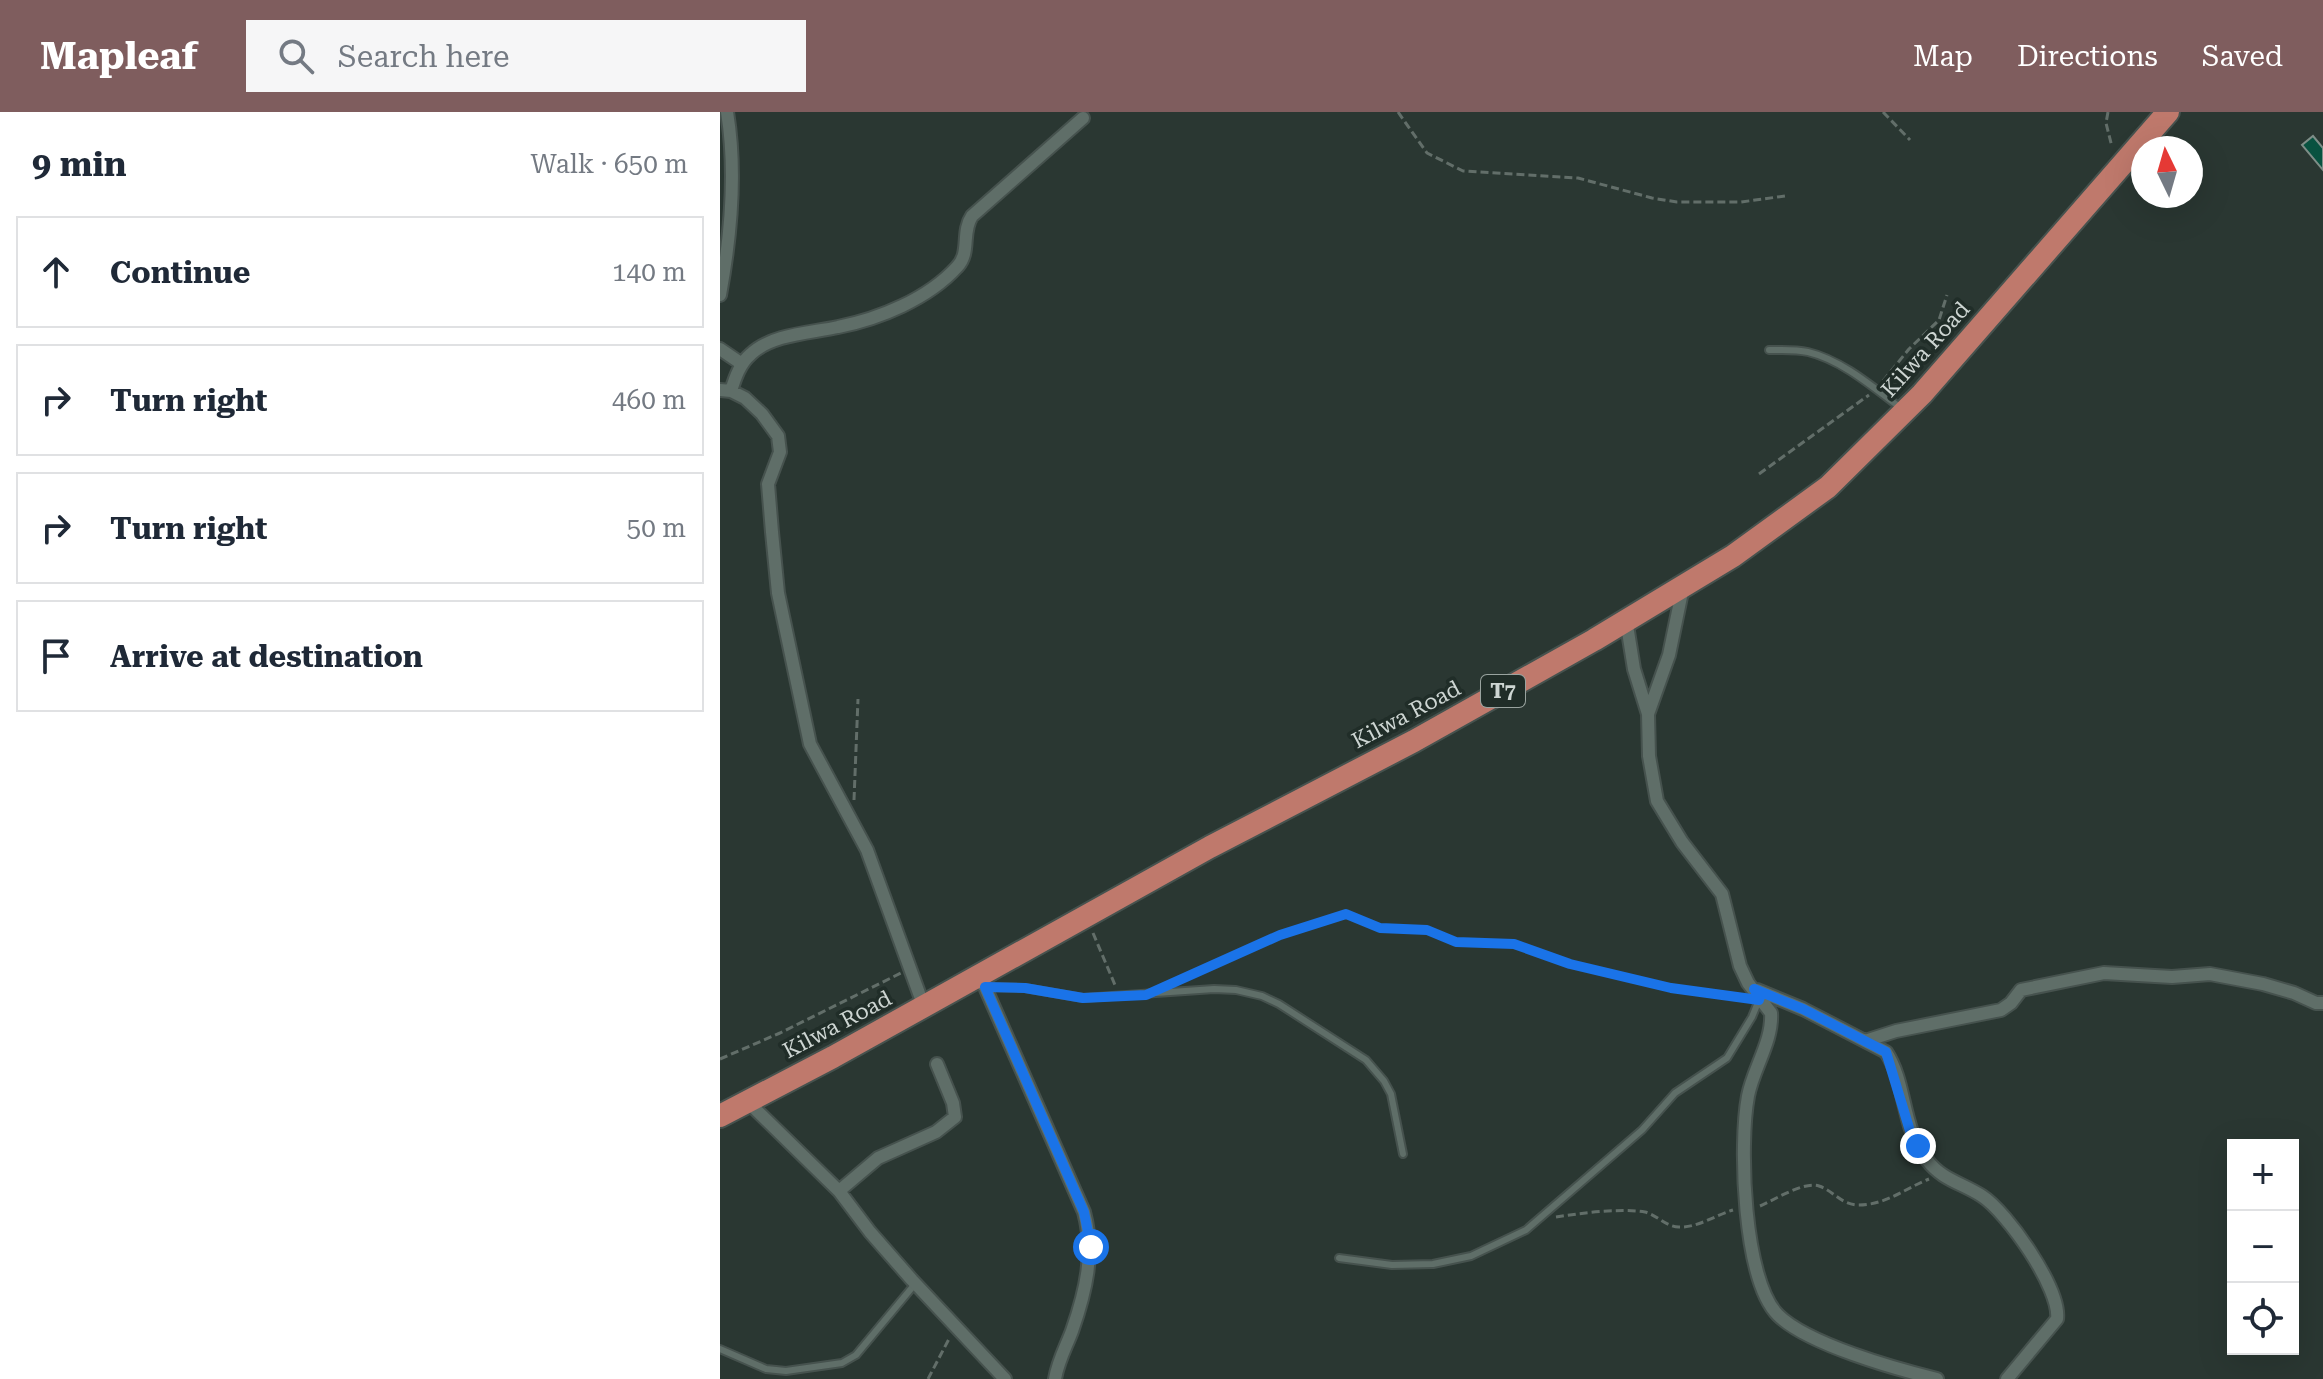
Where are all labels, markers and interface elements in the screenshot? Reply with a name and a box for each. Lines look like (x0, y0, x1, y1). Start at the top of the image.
search box (246, 20, 806, 92)
text: Mapleaf (40, 34, 198, 78)
icon: search (274, 34, 318, 78)
text: Search here (338, 39, 510, 74)
text: Map (1913, 40, 1973, 73)
text: Directions (2017, 40, 2158, 73)
text: Saved (2202, 40, 2283, 73)
north arrow (2131, 136, 2203, 208)
text: 9 min (32, 144, 127, 184)
text: Walk · 650 m (530, 149, 688, 179)
icon: ahead (34, 250, 78, 294)
text: Continue (110, 255, 250, 290)
text: 140 m (612, 257, 686, 287)
street label: Kilwa Road (1876, 297, 1975, 402)
icon: right (34, 378, 78, 422)
text: Turn right (110, 383, 267, 418)
text: 460 m (612, 385, 686, 415)
icon: right (34, 506, 78, 550)
text: Turn right (110, 511, 267, 546)
text: 50 m (627, 513, 686, 543)
icon: arrive (34, 634, 78, 678)
text: Arrive at destination (110, 639, 423, 674)
street label: Kilwa Road (1348, 675, 1465, 753)
road number: T7 (1481, 675, 1525, 707)
street label: Kilwa Road (779, 985, 896, 1063)
route end (1900, 1128, 1936, 1164)
map controls (2227, 1139, 2299, 1355)
button: + (2227, 1139, 2299, 1211)
button: − (2227, 1211, 2299, 1283)
route start (1073, 1229, 1109, 1265)
button: locate (2227, 1283, 2299, 1355)

